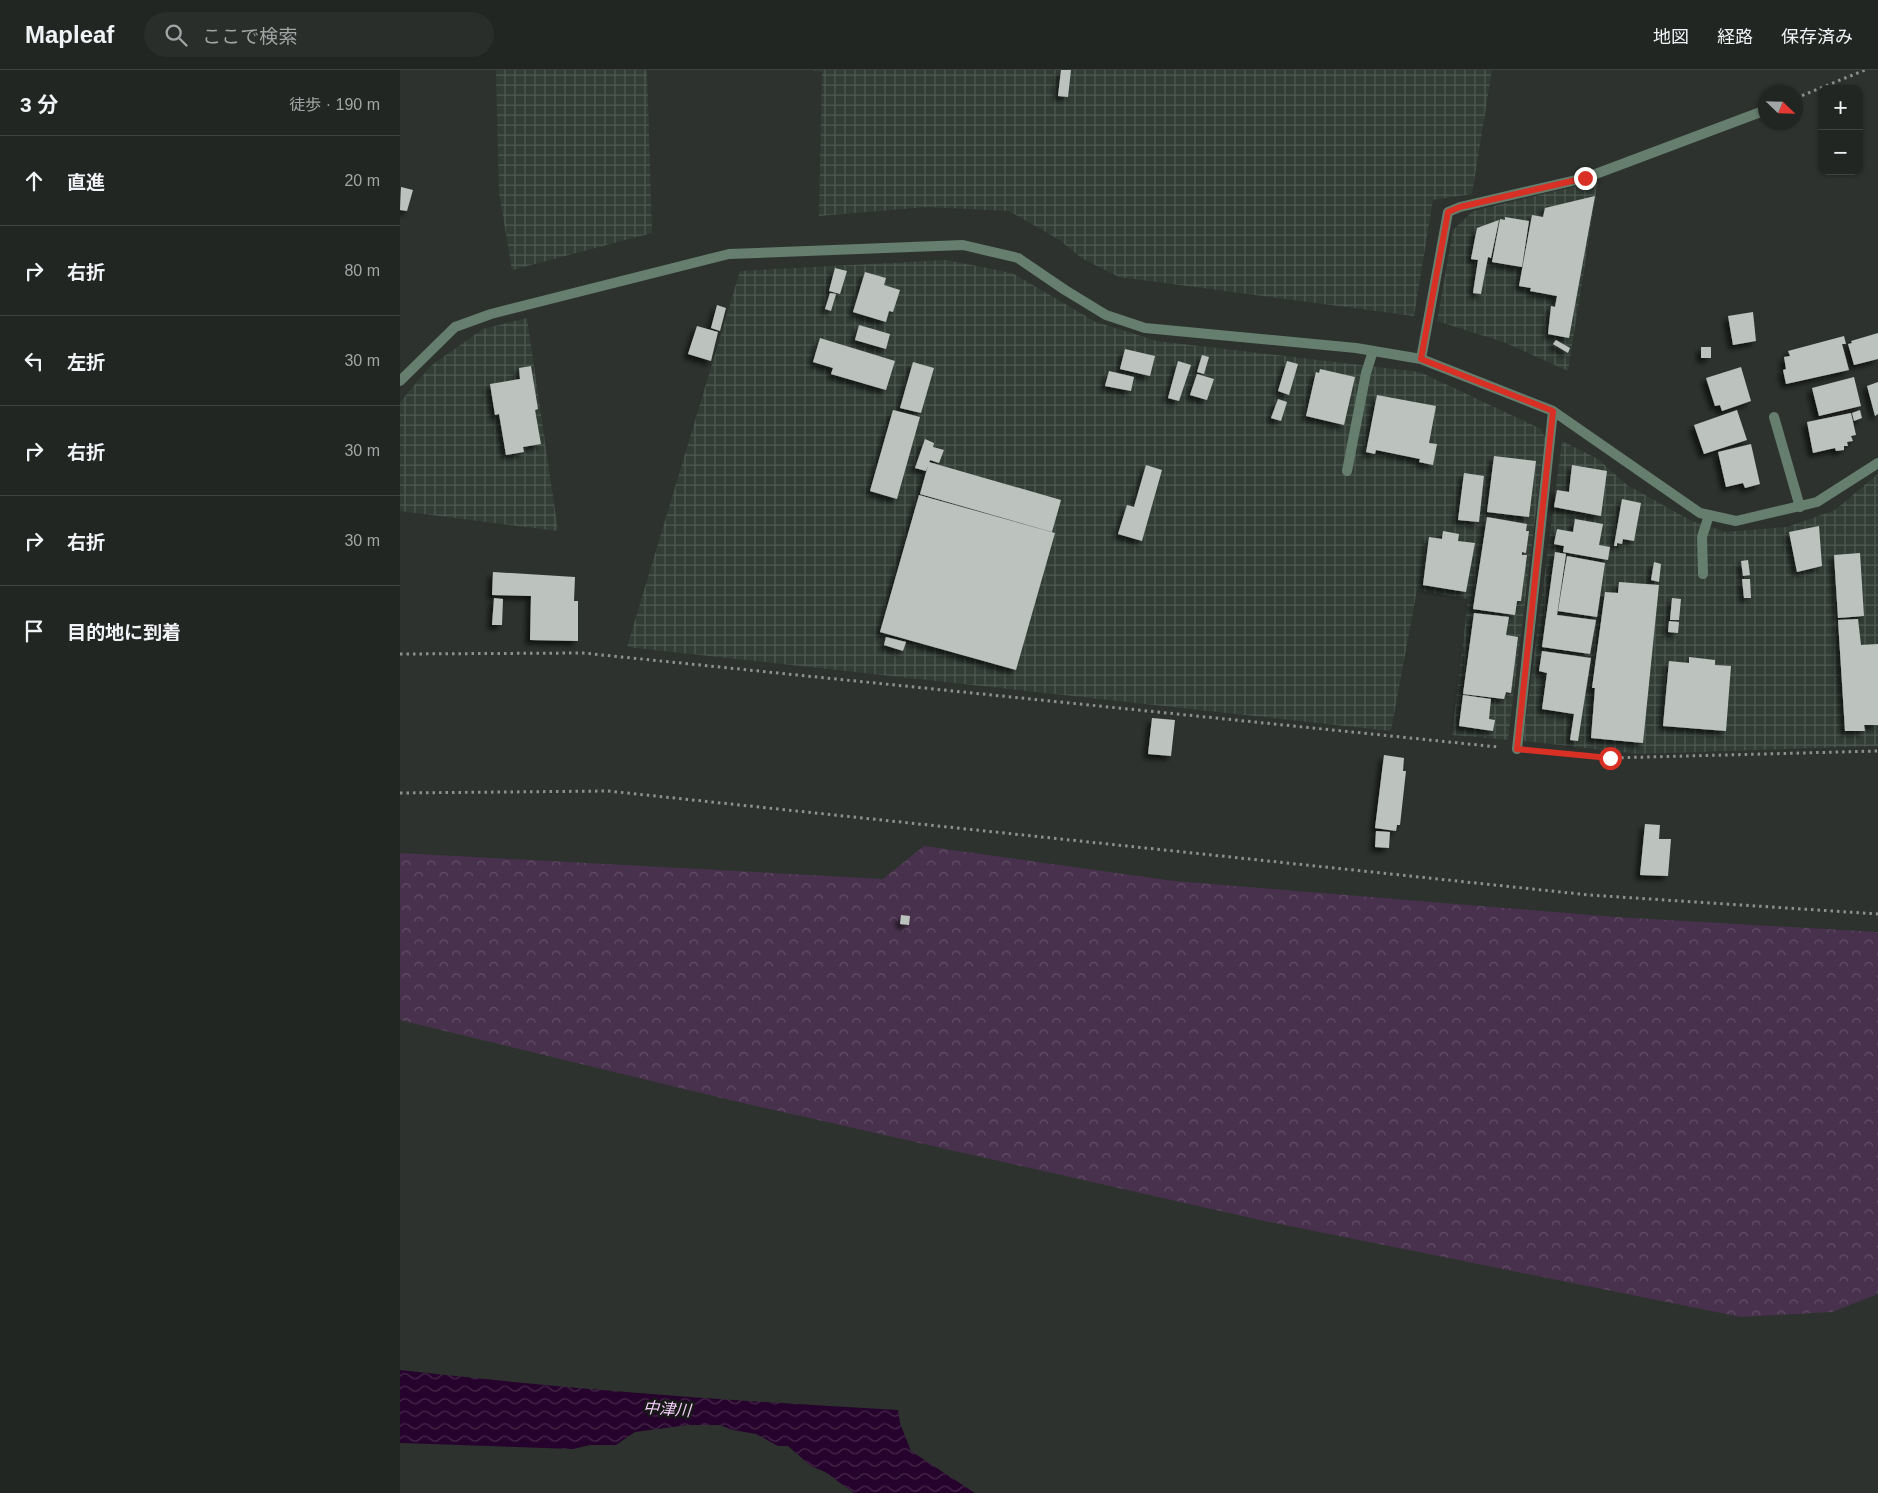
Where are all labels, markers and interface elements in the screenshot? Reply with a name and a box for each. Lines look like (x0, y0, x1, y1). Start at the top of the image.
search box (144, 12, 494, 57)
text: Mapleaf (25, 21, 114, 48)
icon: search (162, 21, 190, 49)
text: ここで検索 (202, 26, 297, 47)
text: 地図 (1653, 27, 1689, 47)
text: 経路 (1717, 27, 1753, 47)
text: 保存済み (1781, 27, 1853, 47)
north arrow (1758, 85, 1803, 130)
map controls (1818, 85, 1863, 175)
button: + (1818, 85, 1863, 130)
text: 3 分 (20, 93, 59, 116)
text: 徒歩 · 190 m (289, 96, 380, 113)
button: − (1818, 130, 1863, 175)
icon: ahead (20, 167, 48, 195)
route end (1574, 167, 1597, 190)
text: 直進 (67, 172, 105, 193)
text: 20 m (344, 172, 380, 189)
icon: right (20, 257, 48, 285)
text: 右折 (67, 262, 105, 283)
text: 80 m (344, 262, 380, 279)
icon: left (20, 347, 48, 375)
text: 左折 (67, 352, 105, 373)
text: 30 m (344, 352, 380, 369)
icon: right (20, 437, 48, 465)
text: 右折 (67, 442, 105, 463)
text: 30 m (344, 442, 380, 459)
icon: right (20, 527, 48, 555)
text: 右折 (67, 532, 105, 553)
text: 30 m (344, 532, 380, 549)
icon: arrive (20, 617, 48, 645)
text: 目的地に到着 (67, 622, 181, 643)
route start (1599, 747, 1622, 770)
water label: 中津川 (642, 1399, 694, 1419)

